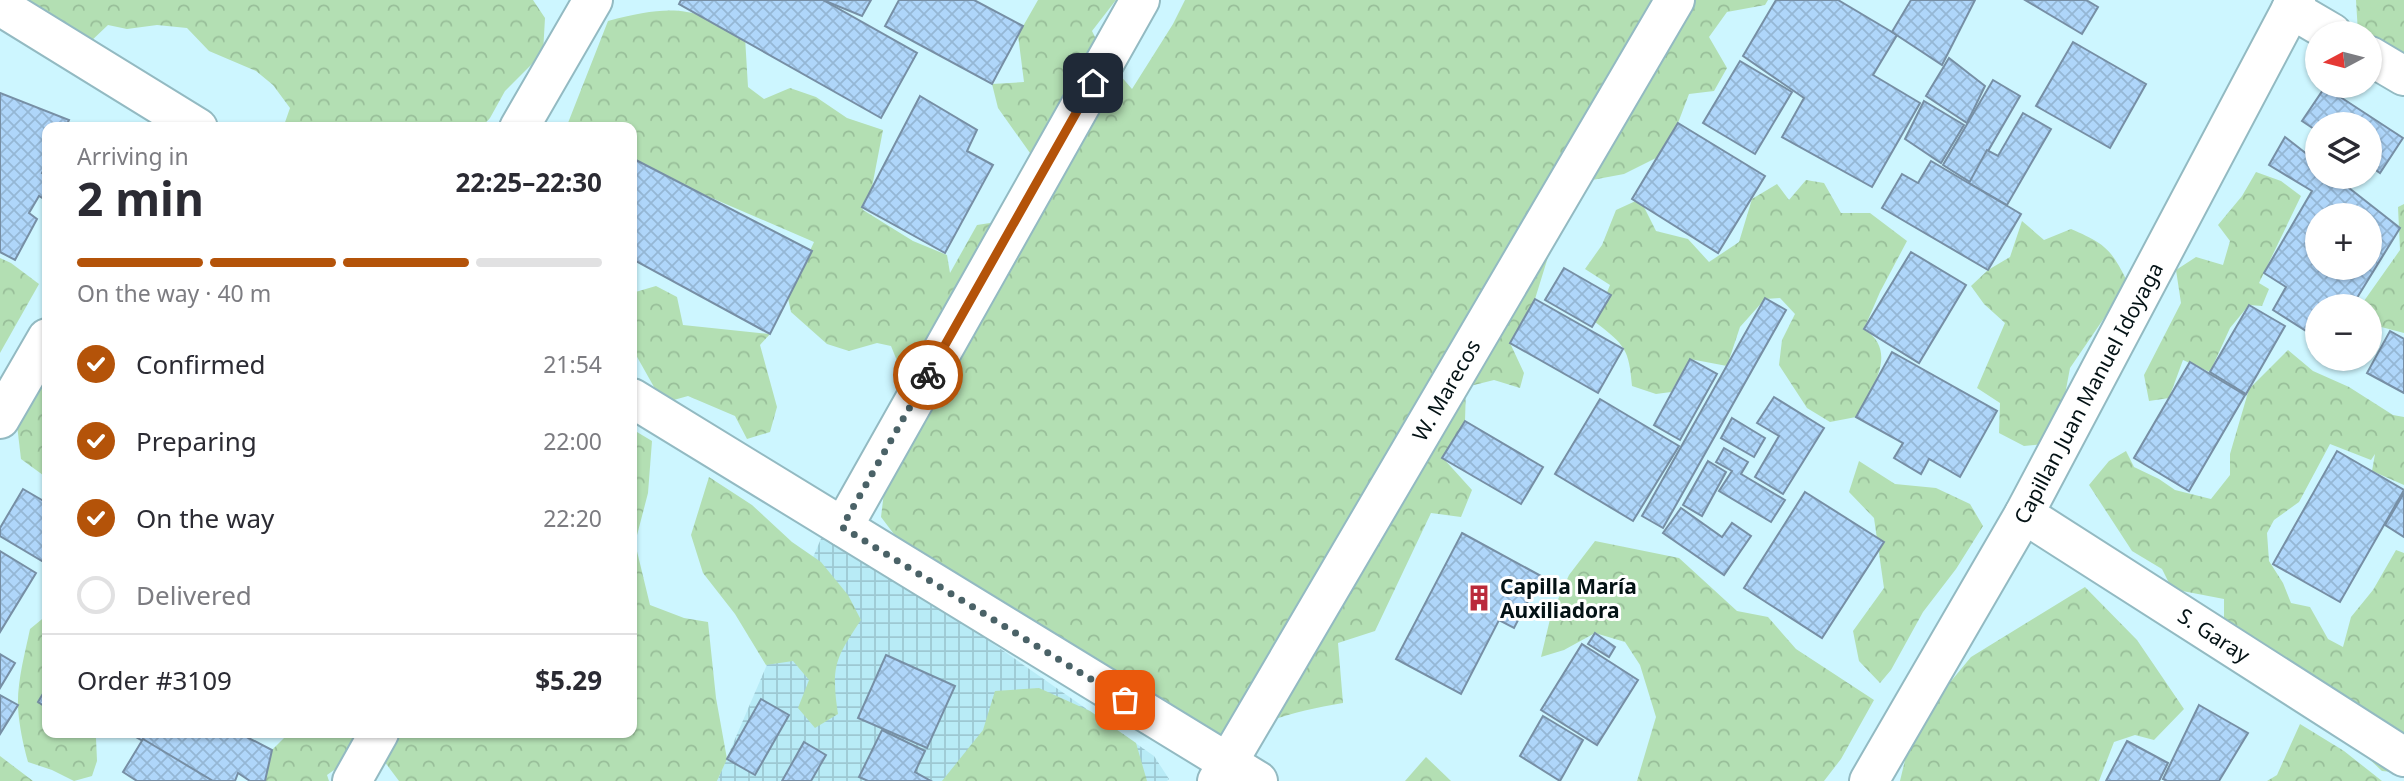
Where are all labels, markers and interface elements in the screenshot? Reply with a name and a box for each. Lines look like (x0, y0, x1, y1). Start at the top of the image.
north arrow (2305, 21, 2382, 98)
map controls (2305, 21, 2382, 371)
pin (1063, 53, 1123, 113)
icon: home (1074, 64, 1112, 102)
button: layers (2305, 112, 2382, 189)
text: Arriving in (77, 140, 189, 172)
text: 22:25–22:30 (455, 164, 602, 200)
text: 2 min (77, 167, 204, 229)
button: + (2305, 203, 2382, 280)
street label: Capillan Juan Manuel Idoyaga (2007, 257, 2169, 529)
text: On the way · 40 m (77, 277, 271, 309)
button: − (2305, 294, 2382, 371)
street label: W. Marecos (1406, 334, 1486, 446)
courier (893, 340, 963, 410)
icon: check (77, 345, 115, 383)
text: Confirmed (136, 346, 266, 382)
text: 21:54 (543, 348, 602, 380)
icon: bike (909, 356, 947, 394)
icon: check (77, 422, 115, 460)
text: Preparing (136, 423, 257, 459)
text: 22:00 (543, 425, 602, 457)
icon: check (77, 499, 115, 537)
text: On the way (136, 500, 274, 536)
text: 22:20 (543, 502, 602, 534)
place label: Capilla María Auxiliadora (1500, 572, 1637, 624)
text: Delivered (136, 577, 252, 613)
building icon: Capilla María Auxiliadora (1464, 583, 1494, 613)
street label: S. Garay (2173, 601, 2256, 669)
text: Order #3109 (77, 662, 232, 698)
text: $5.29 (535, 662, 602, 698)
pin (1095, 670, 1155, 730)
icon: bag (1106, 681, 1144, 719)

